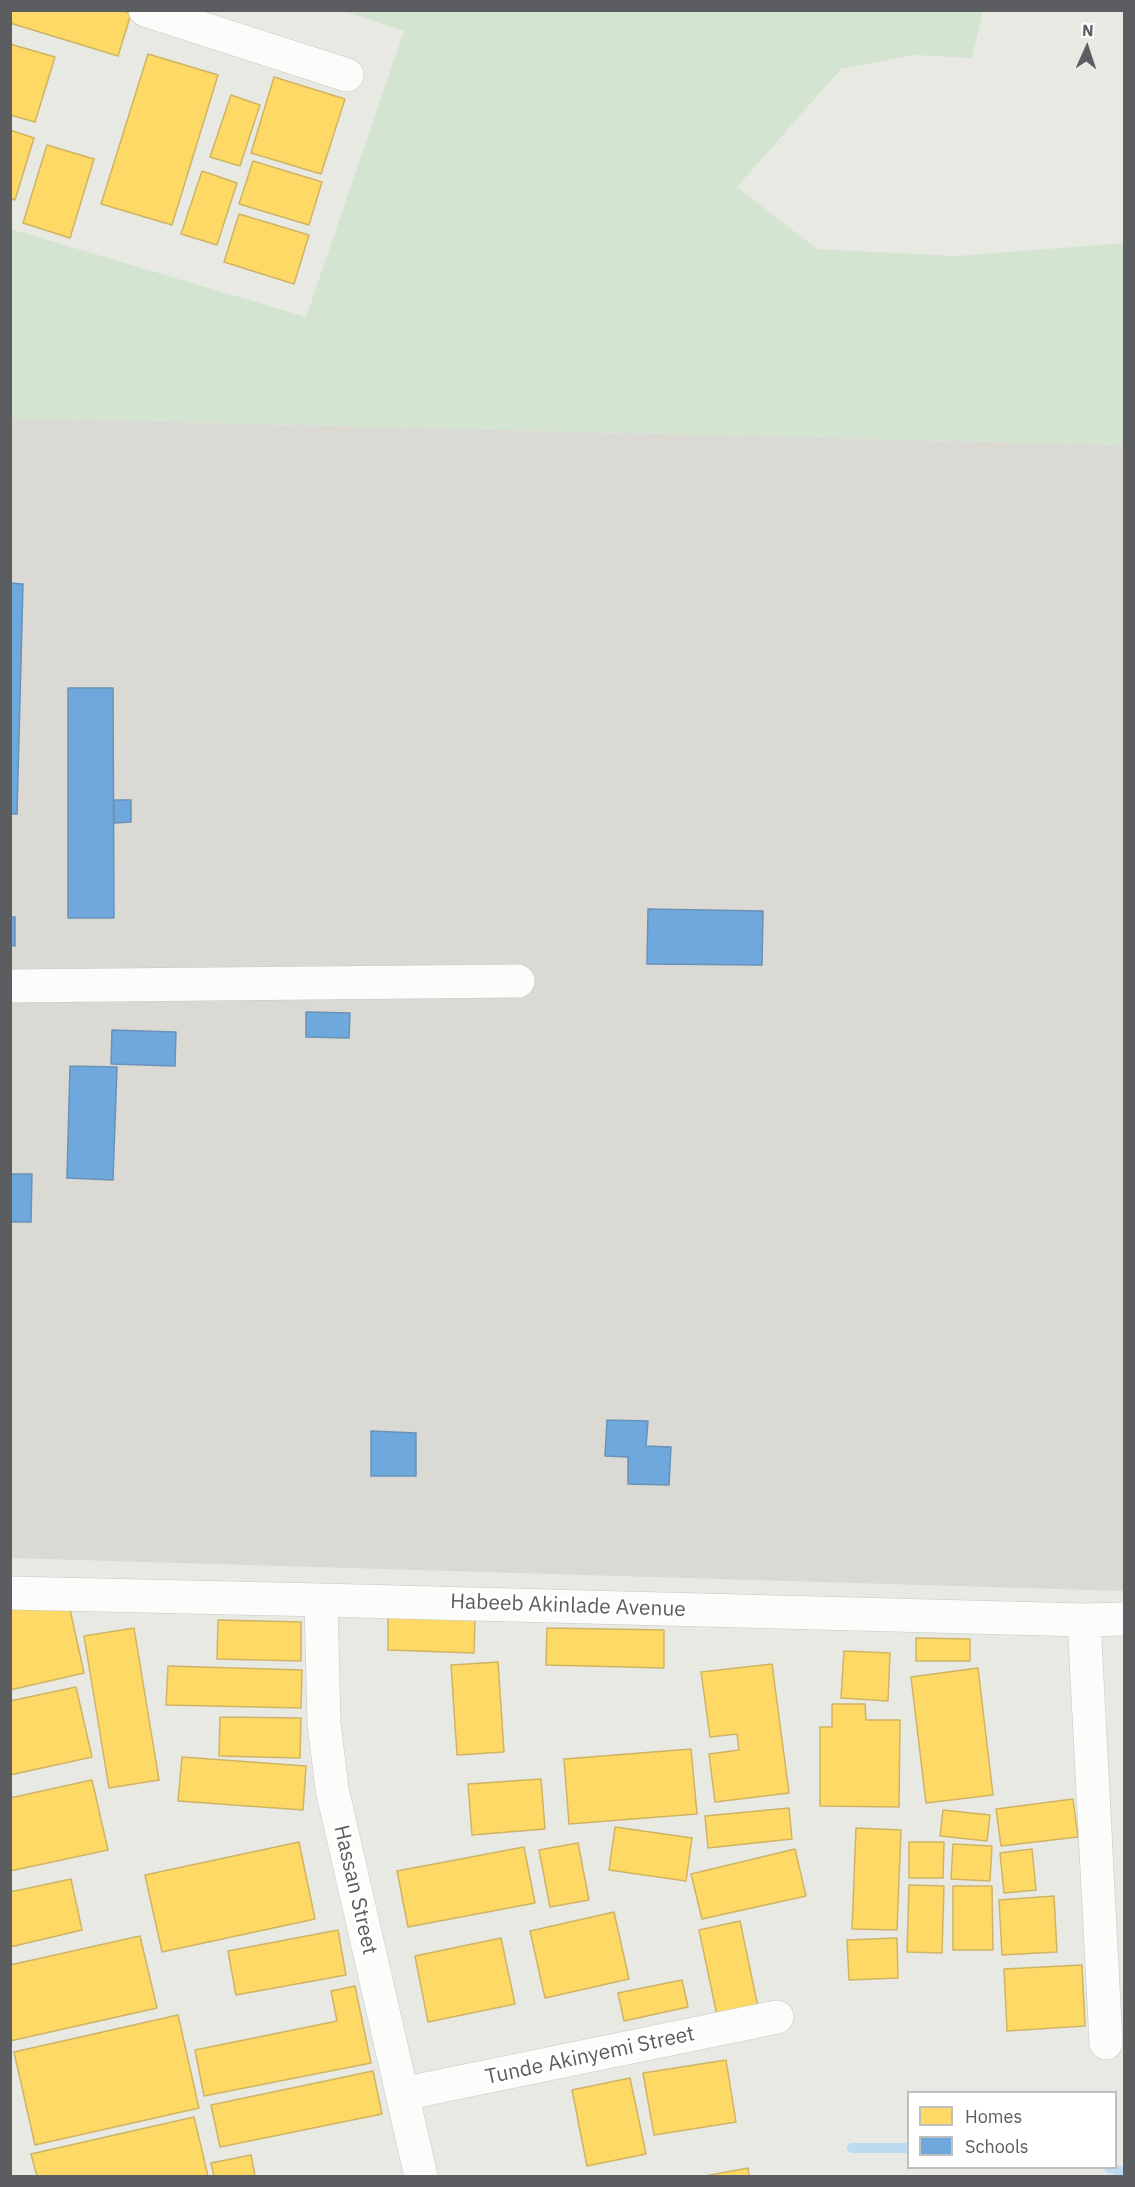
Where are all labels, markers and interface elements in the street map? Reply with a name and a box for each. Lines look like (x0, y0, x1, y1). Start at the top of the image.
north arrow (1057, 18, 1117, 78)
text: N (1082, 20, 1094, 40)
street label: Habeeb Akinlade Avenue (450, 1589, 686, 1623)
street label: Hassan Street (328, 1823, 382, 1957)
street label: Tunde Akinyemi Street (483, 2022, 697, 2090)
legend (907, 2091, 1117, 2169)
text: Homes (965, 2105, 1022, 2128)
text: Schools (965, 2135, 1029, 2158)

